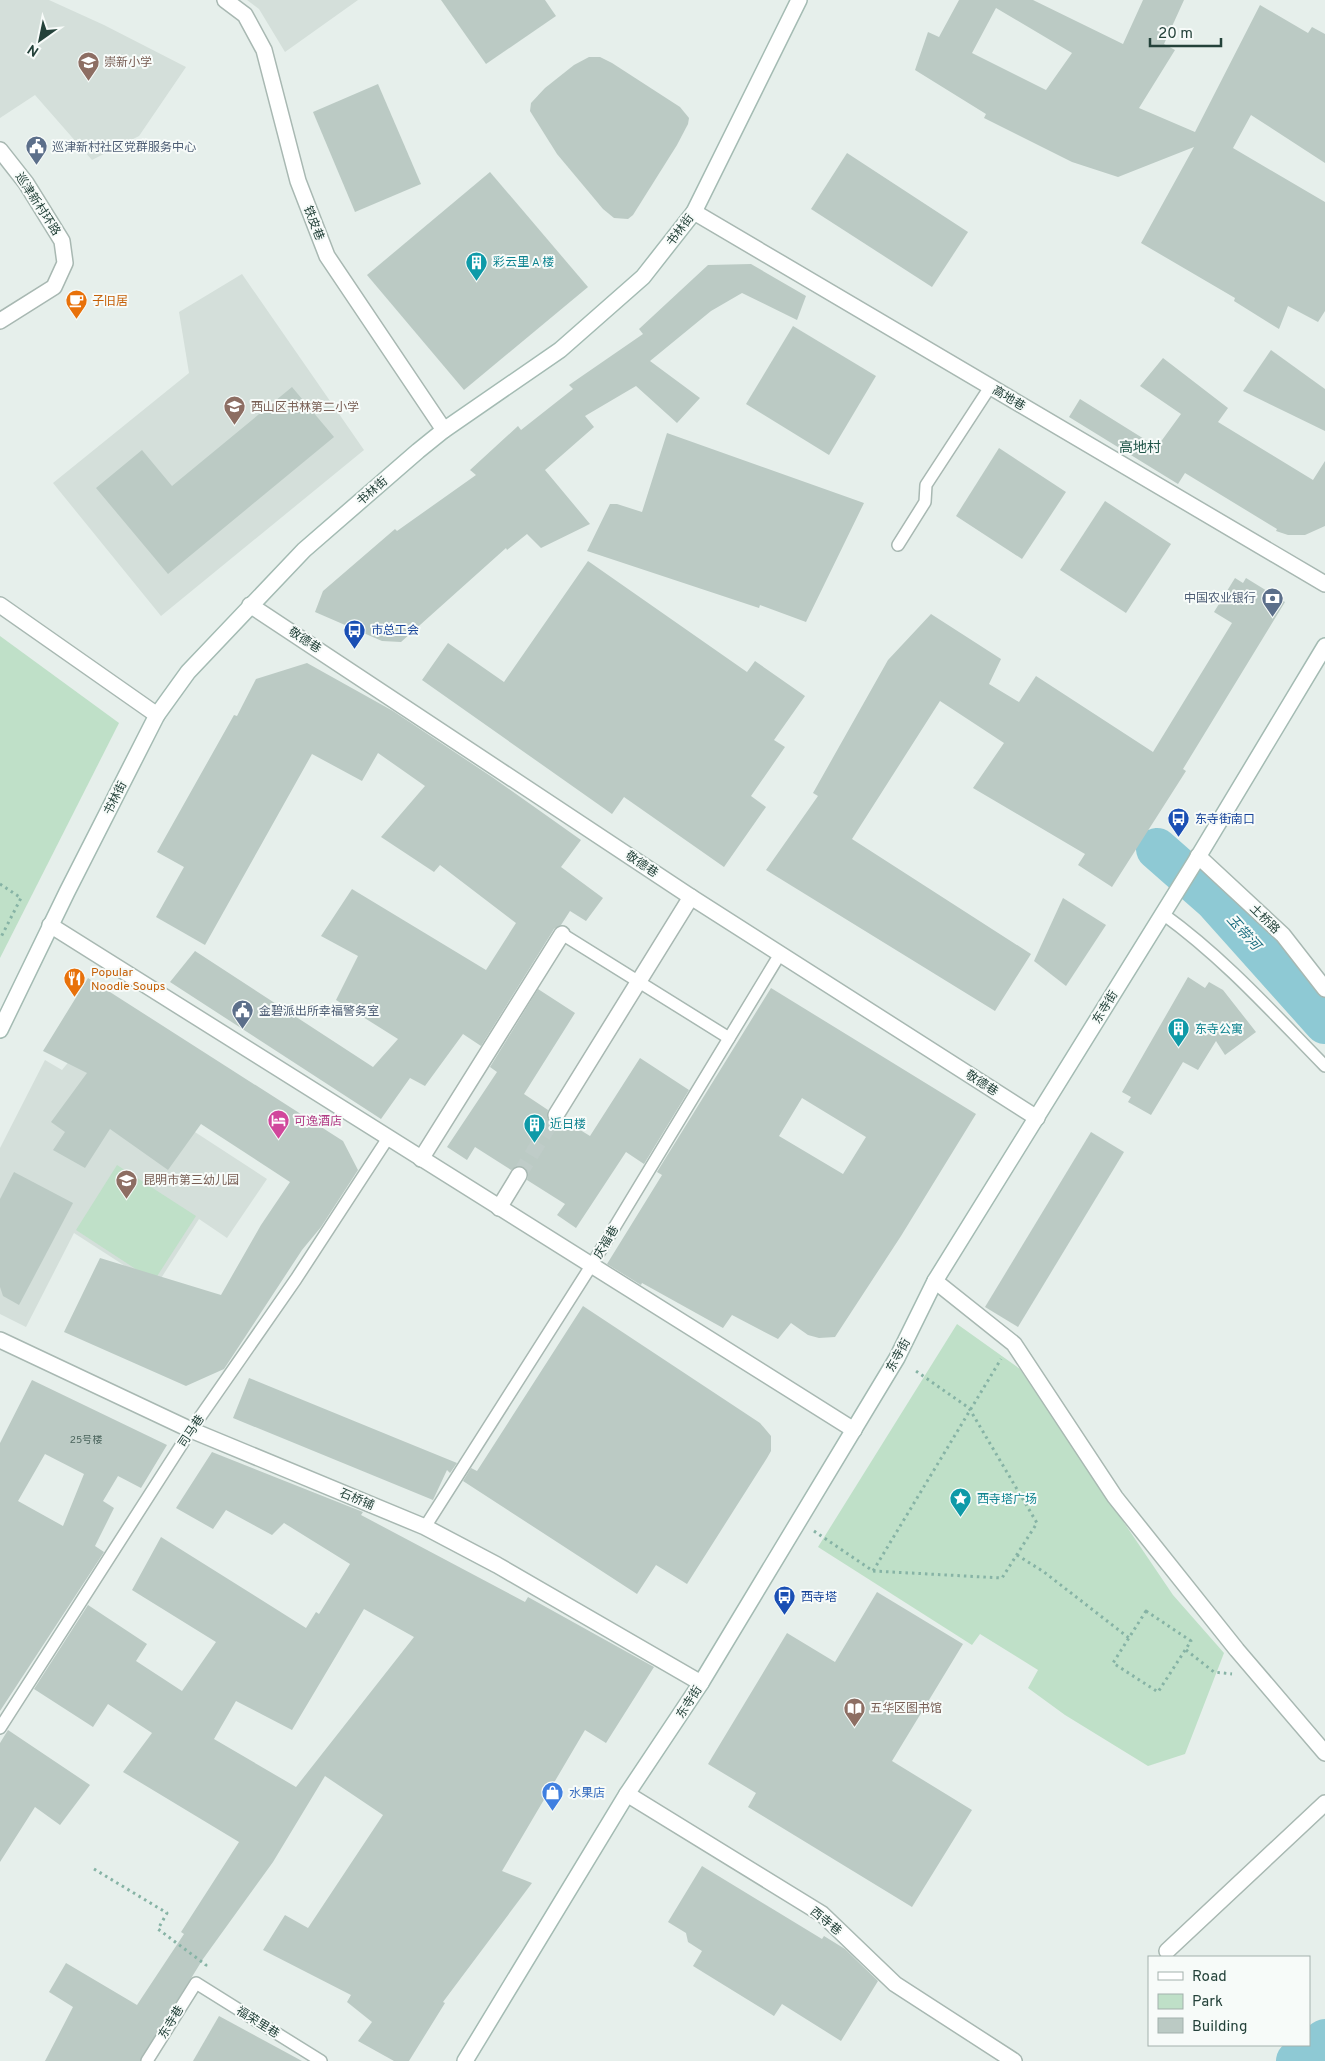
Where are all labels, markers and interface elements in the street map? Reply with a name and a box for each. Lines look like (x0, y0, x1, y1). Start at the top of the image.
north arrow (15, 15, 65, 65)
scale bar (1150, 15, 1221, 47)
text: 20 m (1158, 25, 1193, 44)
text: N (25, 40, 43, 60)
school or university icon: 崇新小学 (76, 50, 100, 81)
place label: 崇新小学 (104, 55, 152, 71)
public building icon: 巡津新村社区党群服务中心 (24, 135, 48, 166)
place label: 巡津新村社区党群服务中心 (52, 140, 196, 156)
street label: 巡津新村环路 (11, 170, 63, 239)
street label: 铁皮巷 (299, 204, 327, 243)
street label: 书林街 (664, 211, 698, 250)
building icon: 彩云里 A 楼 (465, 250, 489, 281)
place label: 彩云里 A 楼 (493, 255, 554, 271)
cafe icon: 子旧居 (64, 289, 88, 320)
place label: 子旧居 (92, 294, 128, 310)
street label: 高地巷 (989, 383, 1028, 415)
school or university icon: 西山区书林第二小学 (223, 395, 247, 426)
place label: 西山区书林第二小学 (251, 400, 359, 416)
district label: 高地村 (1119, 439, 1161, 457)
street label: 书林街 (354, 474, 391, 510)
bank icon: 中国农业银行 (1260, 586, 1284, 617)
place label: 中国农业银行 (1184, 591, 1256, 607)
bus stop icon: 市总工会 (343, 618, 367, 649)
place label: 市总工会 (371, 623, 419, 639)
street label: 敬德巷 (285, 624, 324, 657)
street label: 书林街 (101, 779, 131, 818)
bus stop icon: 东寺街南口 (1167, 807, 1191, 838)
place label: 东寺街南口 (1195, 812, 1255, 828)
street label: 敬德巷 (622, 848, 661, 882)
street label: 土桥路 (1246, 901, 1283, 938)
water label: 玉带河 (1223, 912, 1265, 957)
place label: Popular Noodle Soups (91, 965, 165, 995)
restaurant icon: Popular Noodle Soups (63, 967, 87, 998)
street label: 东寺街 (1090, 988, 1122, 1027)
public building icon: 金碧派出所幸福警务室 (231, 999, 255, 1030)
place label: 金碧派出所幸福警务室 (259, 1004, 379, 1020)
building icon: 东寺公寓 (1167, 1017, 1191, 1048)
place label: 东寺公寓 (1195, 1022, 1243, 1038)
street label: 敬德巷 (962, 1067, 1001, 1100)
hotel icon: 可逸酒店 (266, 1109, 290, 1140)
building icon: 近日楼 (522, 1112, 546, 1143)
place label: 可逸酒店 (294, 1114, 342, 1130)
place label: 近日楼 (550, 1117, 586, 1133)
school or university icon: 昆明市第三幼儿园 (115, 1168, 139, 1199)
place label: 昆明市第三幼儿园 (143, 1173, 239, 1189)
street label: 庆福巷 (591, 1223, 623, 1262)
street label: 东寺街 (883, 1336, 915, 1375)
street label: 司马巷 (175, 1412, 209, 1451)
house number: 25号楼 (70, 1434, 102, 1447)
street label: 石桥铺 (337, 1486, 376, 1514)
place icon: 西寺塔广场 (949, 1487, 973, 1518)
place label: 西寺塔广场 (977, 1492, 1037, 1508)
bus stop icon: 西寺塔 (773, 1585, 797, 1616)
place label: 西寺塔 (801, 1590, 837, 1606)
street label: 东寺街 (673, 1683, 706, 1722)
library icon: 五华区图书馆 (842, 1696, 866, 1727)
place label: 五华区图书馆 (870, 1701, 942, 1717)
shop icon: 水果店 (541, 1781, 565, 1812)
place label: 水果店 (569, 1786, 605, 1802)
street label: 西寺巷 (806, 1904, 844, 1939)
legend (1148, 1956, 1310, 2046)
text: Road (1192, 1968, 1227, 1987)
text: Park (1192, 1993, 1223, 2012)
street label: 东寺巷 (156, 2003, 188, 2042)
street label: 福荣里巷 (233, 2003, 282, 2042)
text: Building (1192, 2018, 1247, 2037)

